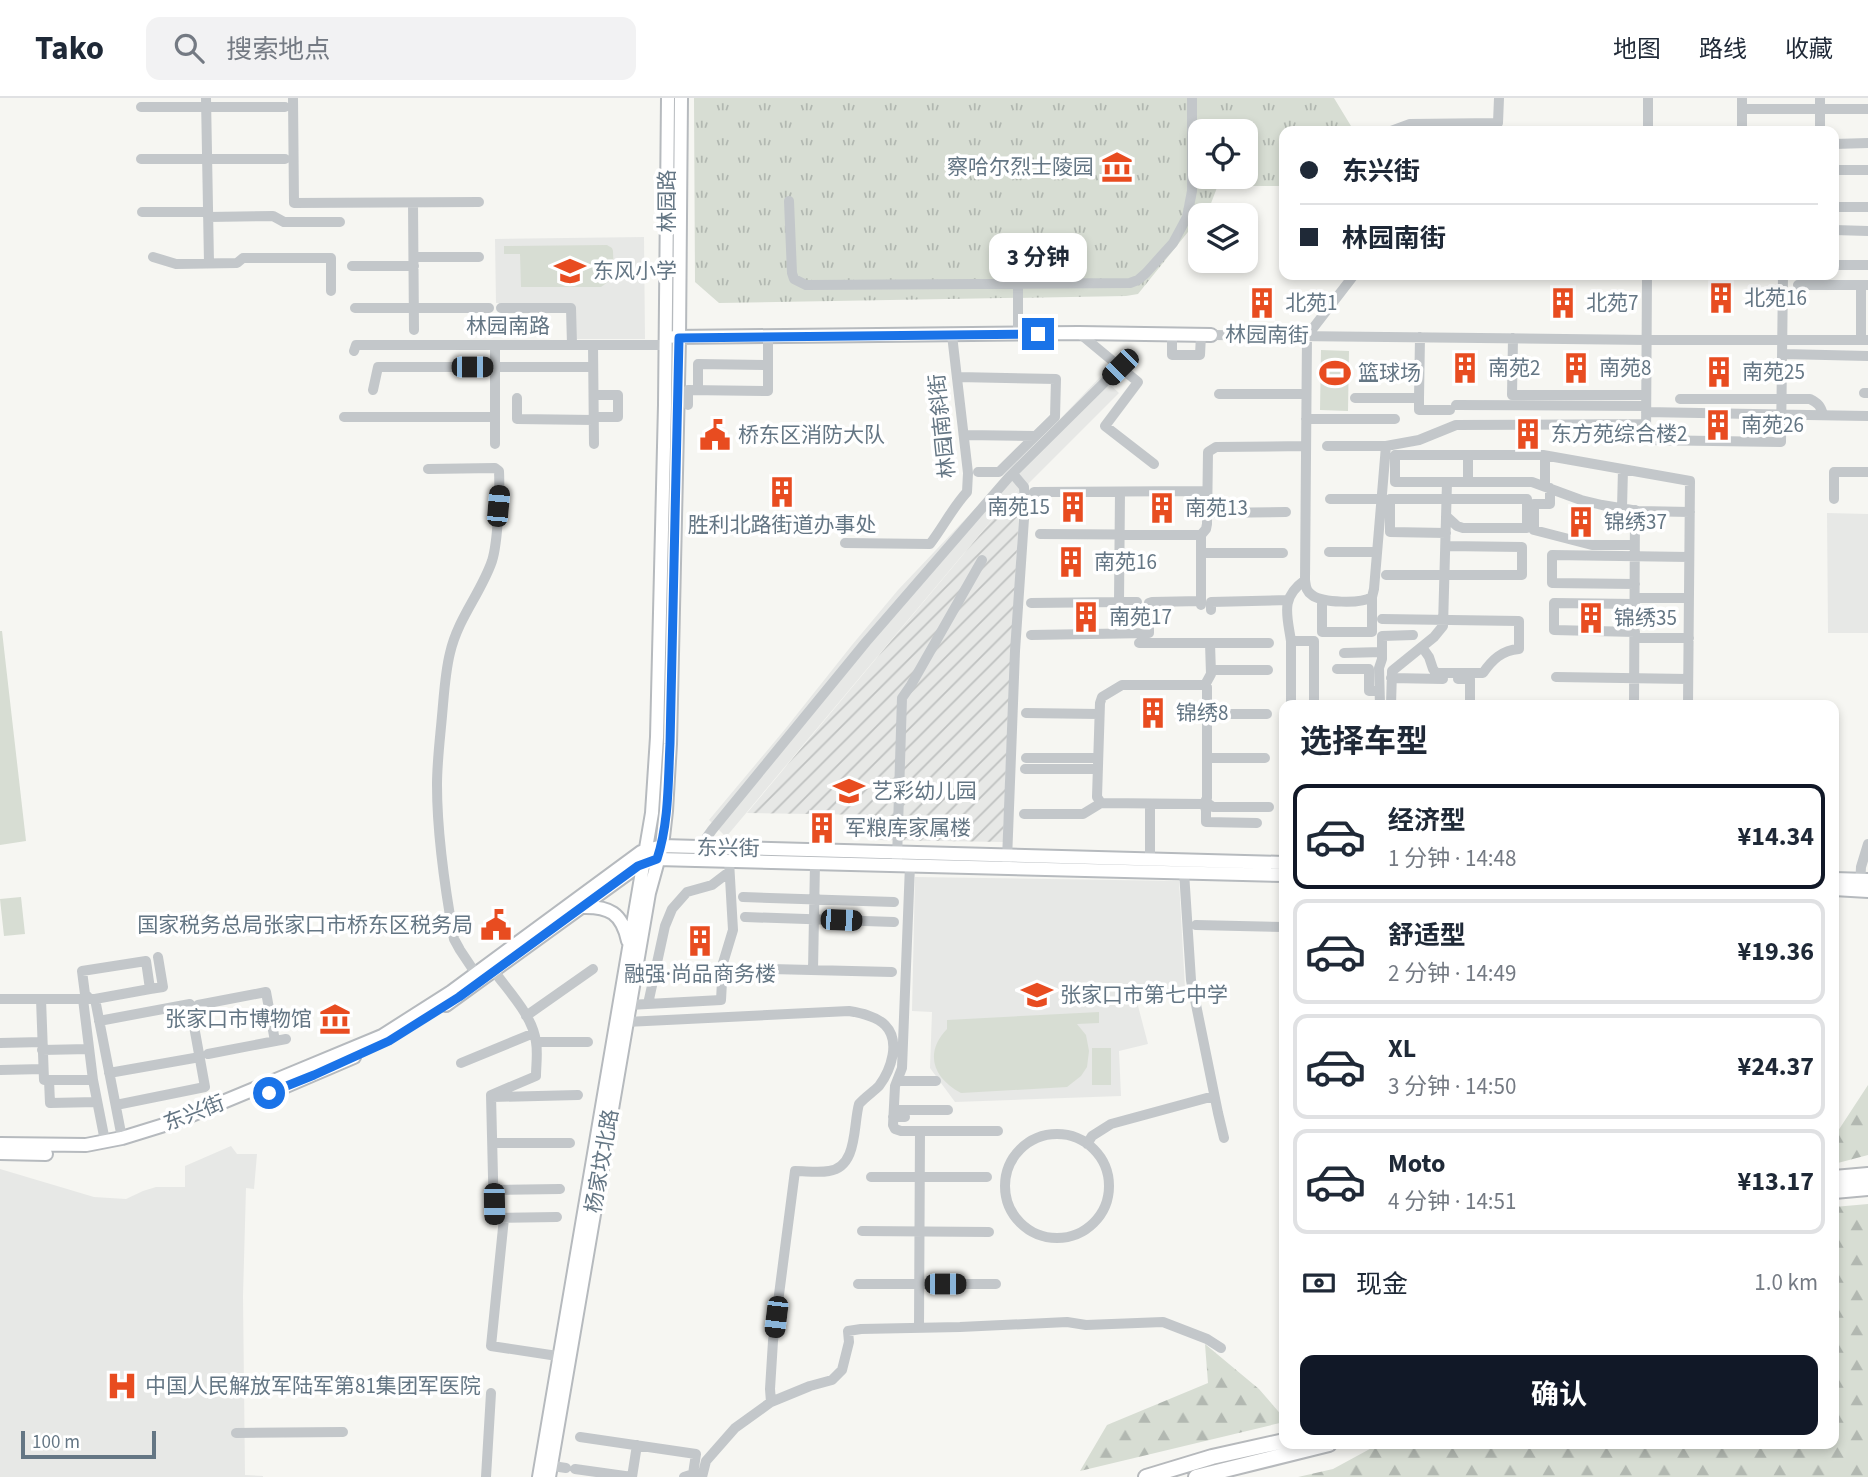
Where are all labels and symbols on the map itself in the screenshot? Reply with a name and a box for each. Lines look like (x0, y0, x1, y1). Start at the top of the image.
museum icon: 察哈尔烈士陵园 (1100, 150, 1134, 184)
place label: 察哈尔烈士陵园 (947, 152, 1094, 182)
street label: 林园路 (652, 170, 682, 233)
callout: 3 分钟 (989, 232, 1087, 282)
school or university icon: 东风小学 (553, 254, 587, 288)
place label: 东风小学 (593, 256, 677, 286)
building icon: 北苑16 (1704, 281, 1738, 315)
place label: 北苑16 (1744, 283, 1807, 313)
building icon: 北苑1 (1245, 286, 1279, 320)
building icon: 北苑7 (1546, 286, 1580, 320)
place label: 北苑1 (1285, 288, 1337, 318)
place label: 北苑7 (1586, 288, 1638, 318)
street label: 林园南路 (466, 311, 550, 341)
route end (1022, 318, 1054, 350)
street label: 林园南街 (1225, 319, 1309, 351)
car (1098, 345, 1143, 389)
building icon: 南苑2 (1448, 351, 1482, 385)
building icon: 南苑8 (1559, 351, 1593, 385)
place label: 南苑2 (1488, 353, 1540, 383)
place label: 南苑8 (1599, 353, 1651, 383)
building icon: 南苑25 (1702, 355, 1736, 389)
sports icon: 篮球场 (1318, 356, 1352, 390)
car (452, 357, 494, 378)
place label: 南苑25 (1742, 357, 1805, 387)
place label: 篮球场 (1358, 358, 1421, 388)
street label: 林园南斜街 (922, 372, 962, 480)
building icon: 南苑26 (1701, 408, 1735, 442)
place label: 南苑26 (1741, 410, 1804, 440)
building icon: 东方苑综合楼2 (1511, 417, 1545, 451)
public building icon: 桥东区消防大队 (698, 418, 732, 452)
place label: 东方苑综合楼2 (1551, 419, 1687, 449)
place label: 桥东区消防大队 (738, 420, 885, 450)
building icon: 胜利北路街道办事处 (765, 475, 799, 509)
car (486, 484, 511, 528)
building icon: 南苑15 (1056, 490, 1090, 524)
building icon: 南苑13 (1145, 491, 1179, 525)
place label: 南苑15 (987, 492, 1050, 522)
place label: 南苑13 (1185, 493, 1248, 523)
building icon: 锦绣37 (1564, 505, 1598, 539)
place label: 锦绣37 (1604, 507, 1667, 537)
place label: 胜利北路街道办事处 (688, 510, 877, 540)
building icon: 南苑16 (1054, 545, 1088, 579)
place label: 南苑16 (1094, 547, 1157, 577)
building icon: 南苑17 (1069, 600, 1103, 634)
building icon: 锦绣35 (1574, 601, 1608, 635)
place label: 南苑17 (1109, 602, 1172, 632)
place label: 锦绣35 (1614, 603, 1677, 633)
building icon: 锦绣8 (1136, 696, 1170, 730)
place label: 锦绣8 (1176, 698, 1228, 728)
school or university icon: 艺彩幼儿园 (832, 774, 866, 808)
place label: 艺彩幼儿园 (872, 776, 977, 806)
building icon: 军粮库家属楼 (805, 811, 839, 845)
place label: 军粮库家属楼 (845, 813, 971, 843)
street label: 东兴街 (696, 832, 760, 864)
public building icon: 国家税务总局张家口市桥东区税务局 (479, 908, 513, 942)
car (820, 909, 863, 931)
place label: 国家税务总局张家口市桥东区税务局 (137, 910, 473, 940)
building icon: 融强·尚品商务楼 (683, 924, 717, 958)
place label: 融强·尚品商务楼 (624, 959, 776, 989)
school or university icon: 张家口市第七中学 (1020, 978, 1054, 1012)
place label: 张家口市第七中学 (1060, 980, 1228, 1010)
museum icon: 张家口市博物馆 (318, 1002, 352, 1036)
place label: 张家口市博物馆 (165, 1004, 312, 1034)
route start (253, 1077, 285, 1109)
street label: 东兴街 (159, 1088, 229, 1138)
street label: 杨家坟北路 (578, 1107, 626, 1215)
car (484, 1183, 505, 1225)
car (925, 1274, 967, 1295)
car (764, 1295, 789, 1339)
hospital icon: 中国人民解放军陆军第81集团军医院 (105, 1369, 139, 1403)
place label: 中国人民解放军陆军第81集团军医院 (145, 1371, 481, 1401)
scale bar (21, 1428, 156, 1460)

